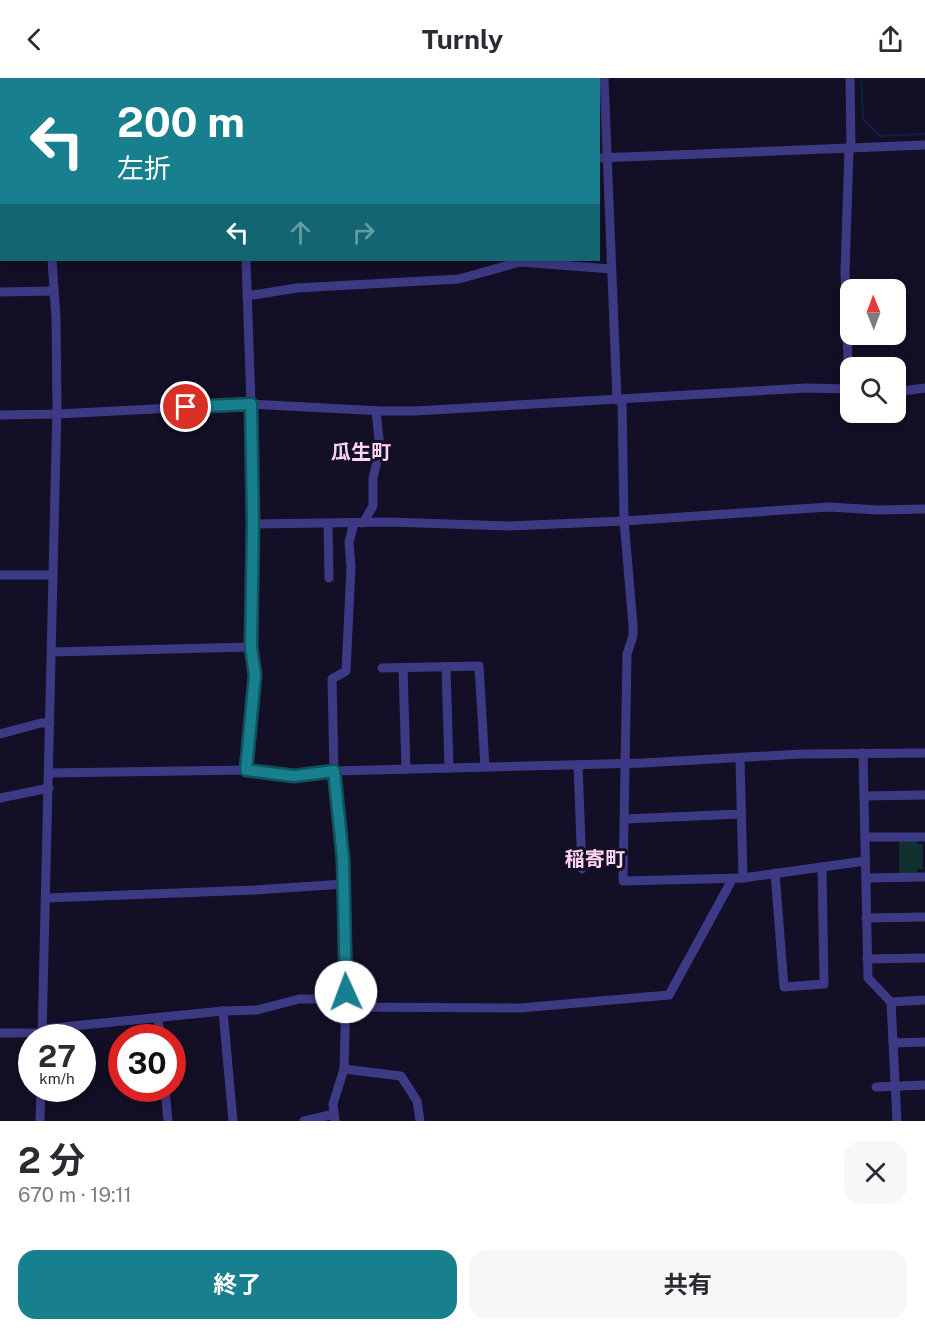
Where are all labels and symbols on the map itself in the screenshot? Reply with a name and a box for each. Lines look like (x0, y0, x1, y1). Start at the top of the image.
north arrow (840, 279, 906, 345)
pin (160, 381, 211, 432)
district label: 瓜生町 (331, 440, 391, 464)
district label: 稲寄町 (565, 847, 625, 871)
position arrow (314, 960, 378, 1024)
speed limit sign: 30 (108, 1024, 186, 1102)

